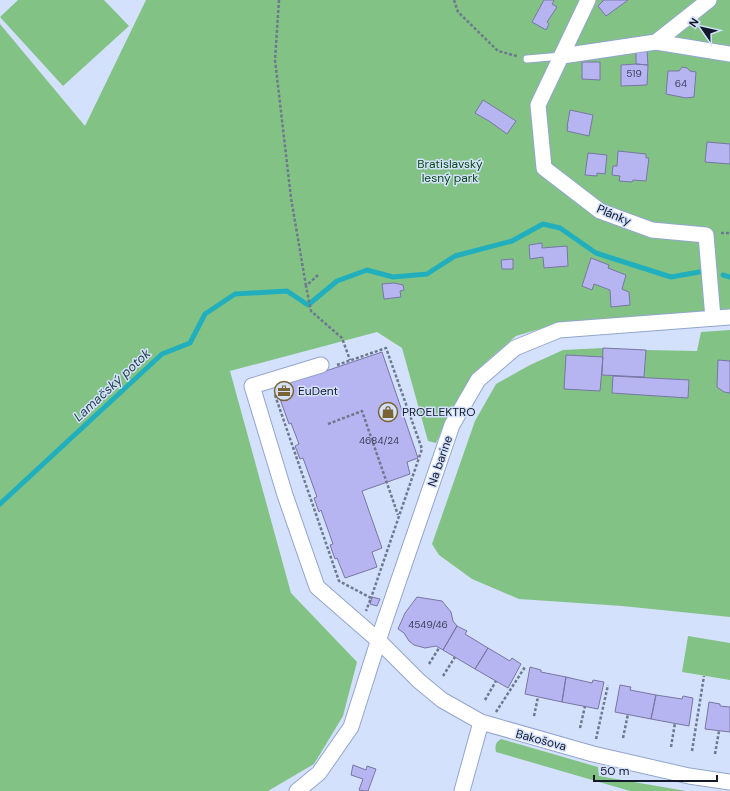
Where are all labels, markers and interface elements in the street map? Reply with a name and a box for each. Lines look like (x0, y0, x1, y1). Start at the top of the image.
north arrow (682, 8, 722, 48)
text: N (686, 15, 702, 30)
house number: 519 (626, 67, 642, 80)
house number: 64 (675, 77, 687, 90)
park label: Bratislavský lesný park (417, 156, 483, 186)
street label: Plánky (594, 201, 634, 229)
water label: Lamačský potok (70, 345, 154, 425)
office icon: EuDent (273, 380, 295, 402)
place label: EuDent (298, 383, 339, 399)
shop icon: PROELEKTRO (377, 401, 399, 423)
place label: PROELEKTRO (402, 404, 475, 420)
street label: Na barine (424, 433, 456, 489)
house number: 4684/24 (359, 434, 399, 447)
house number: 4549/46 (408, 618, 448, 631)
street label: Bakošova (514, 726, 568, 754)
scale bar (594, 757, 717, 783)
text: 50 m (600, 763, 629, 779)

